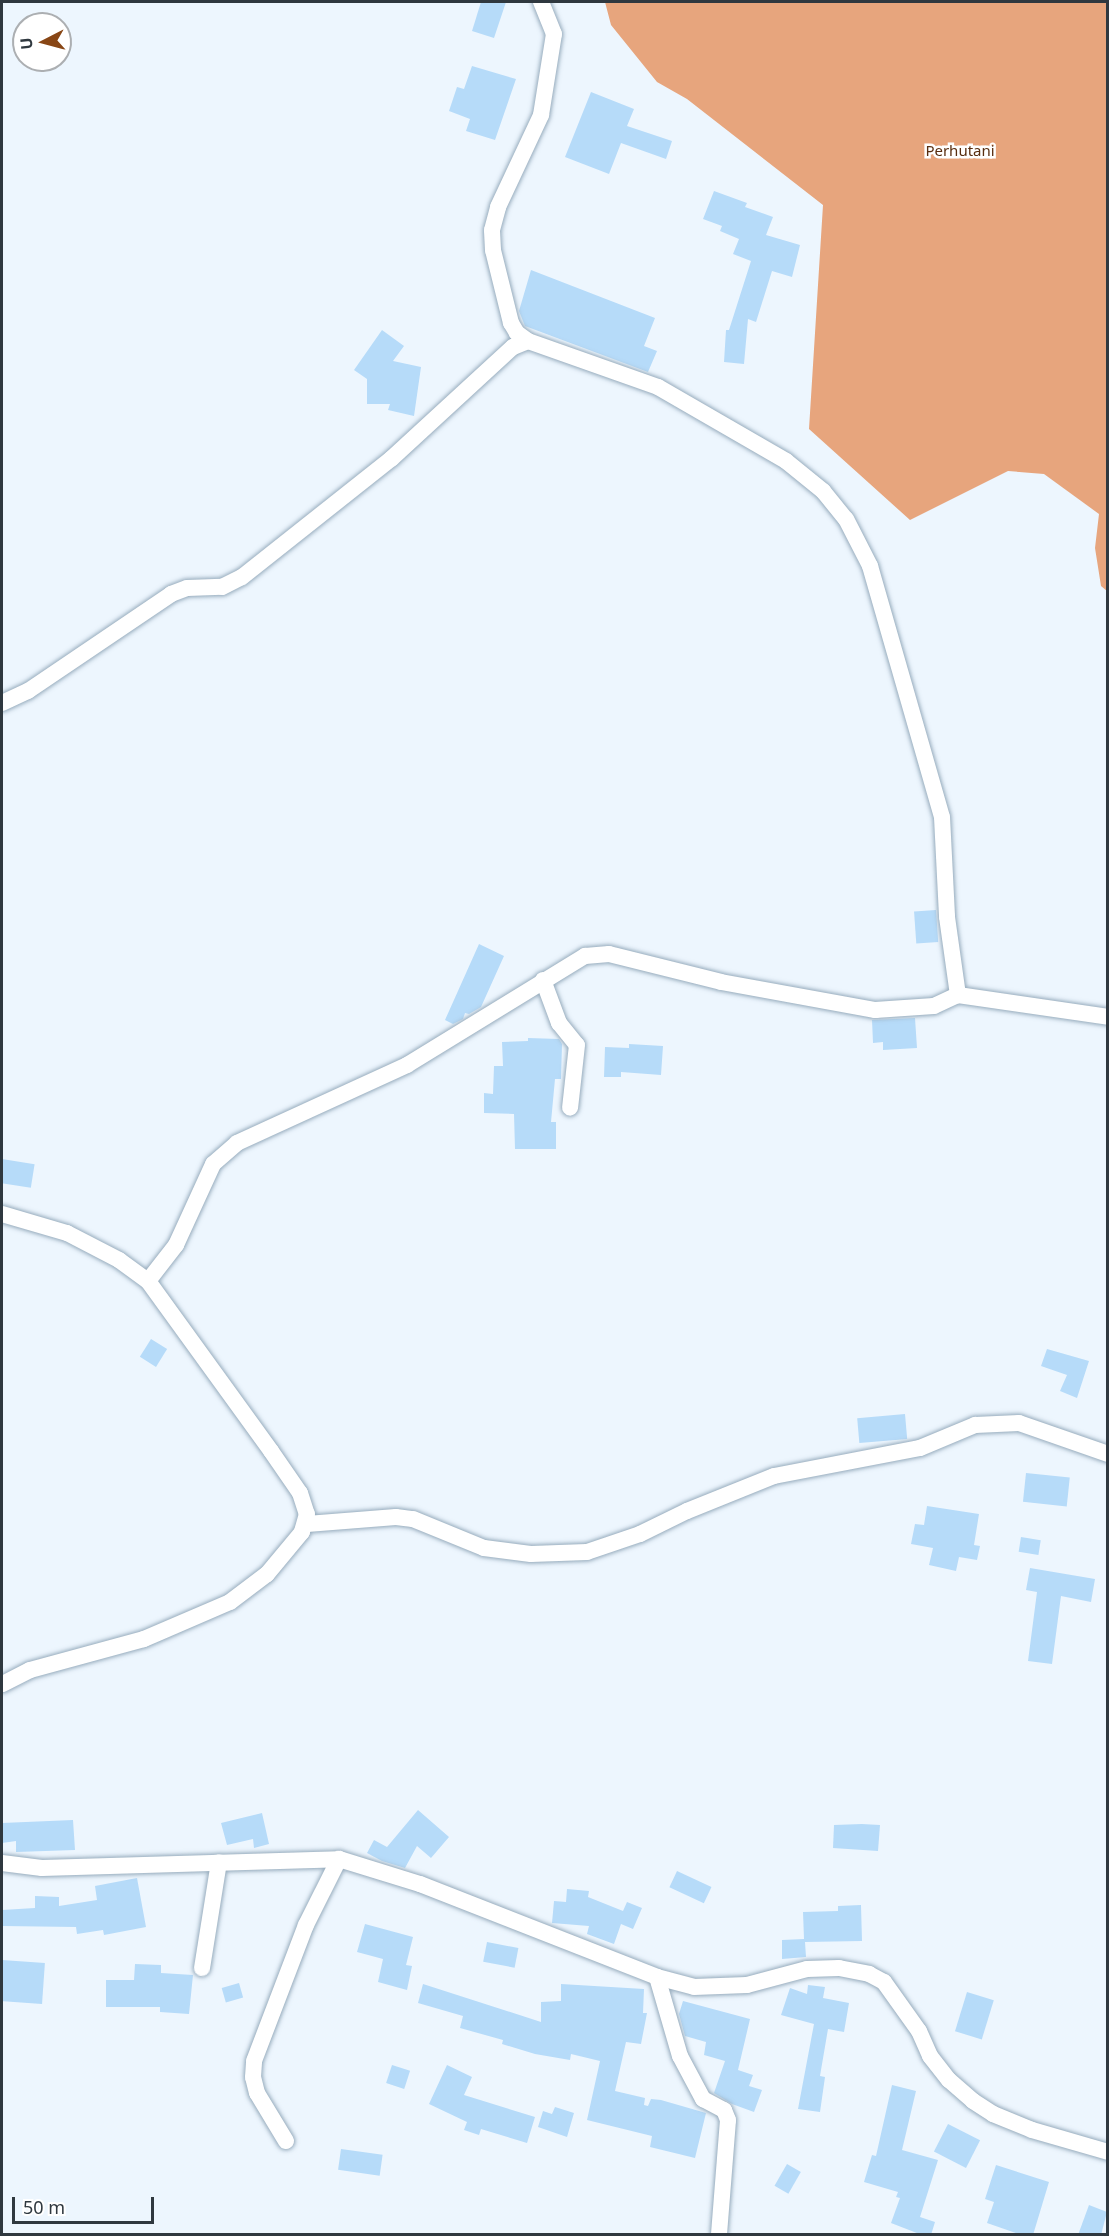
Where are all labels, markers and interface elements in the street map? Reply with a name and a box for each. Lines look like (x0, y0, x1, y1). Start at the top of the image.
north arrow (12, 12, 72, 72)
text: U (15, 37, 38, 51)
park label: Perhutani (925, 142, 995, 160)
scale bar (15, 2185, 158, 2223)
text: 50 m (23, 2195, 65, 2219)

